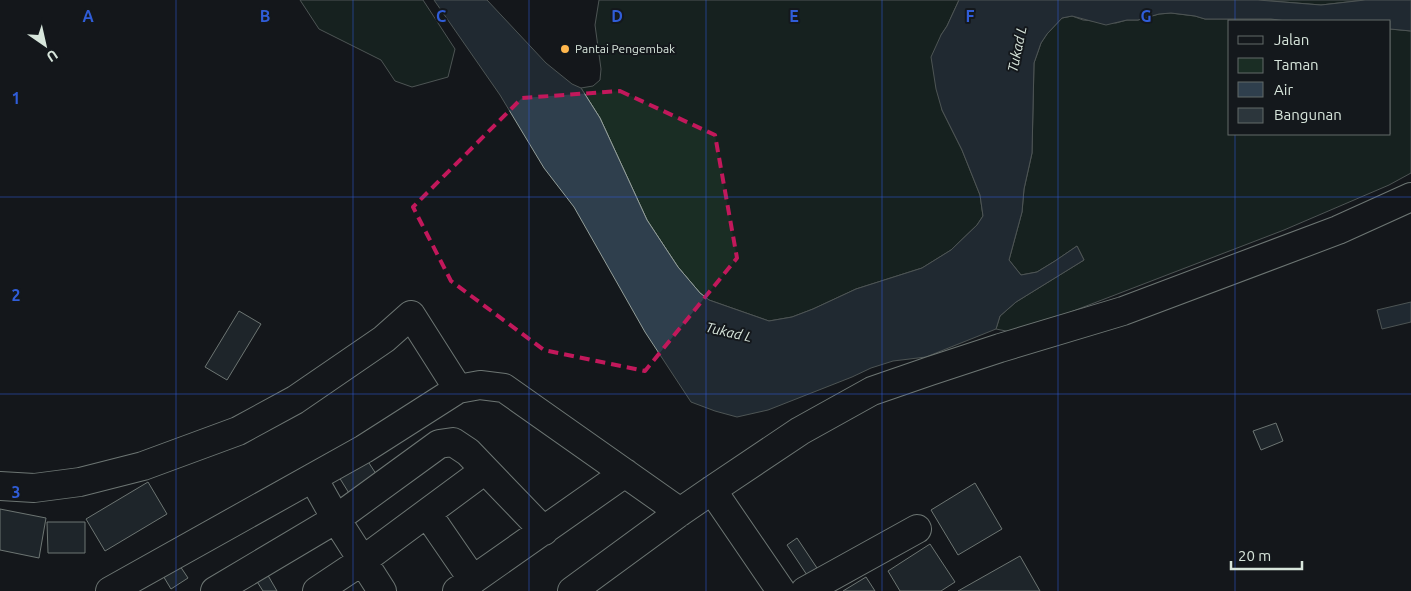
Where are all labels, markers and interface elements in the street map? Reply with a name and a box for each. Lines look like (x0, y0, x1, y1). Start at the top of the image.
text: A (82, 7, 94, 25)
text: B (260, 7, 270, 25)
text: C (436, 7, 446, 25)
text: D (611, 7, 623, 25)
text: E (789, 7, 799, 25)
text: F (966, 7, 975, 25)
text: G (1140, 7, 1152, 25)
north arrow (20, 20, 70, 70)
legend (1228, 20, 1391, 135)
water label: Tukad L (1004, 24, 1030, 74)
text: Jalan (1274, 31, 1309, 48)
place label: Pantai Pengembak (575, 42, 675, 55)
marker: Pantai Pengembak (559, 43, 571, 55)
text: U (44, 46, 61, 65)
text: Taman (1274, 56, 1319, 73)
text: Air (1274, 81, 1293, 98)
text: 1 (11, 89, 21, 107)
text: Bangunan (1274, 106, 1342, 123)
text: 2 (11, 286, 21, 304)
water label: Tukad L (704, 319, 754, 345)
text: 3 (11, 483, 21, 501)
scale bar (1231, 538, 1302, 570)
text: 20 m (1238, 547, 1271, 564)

